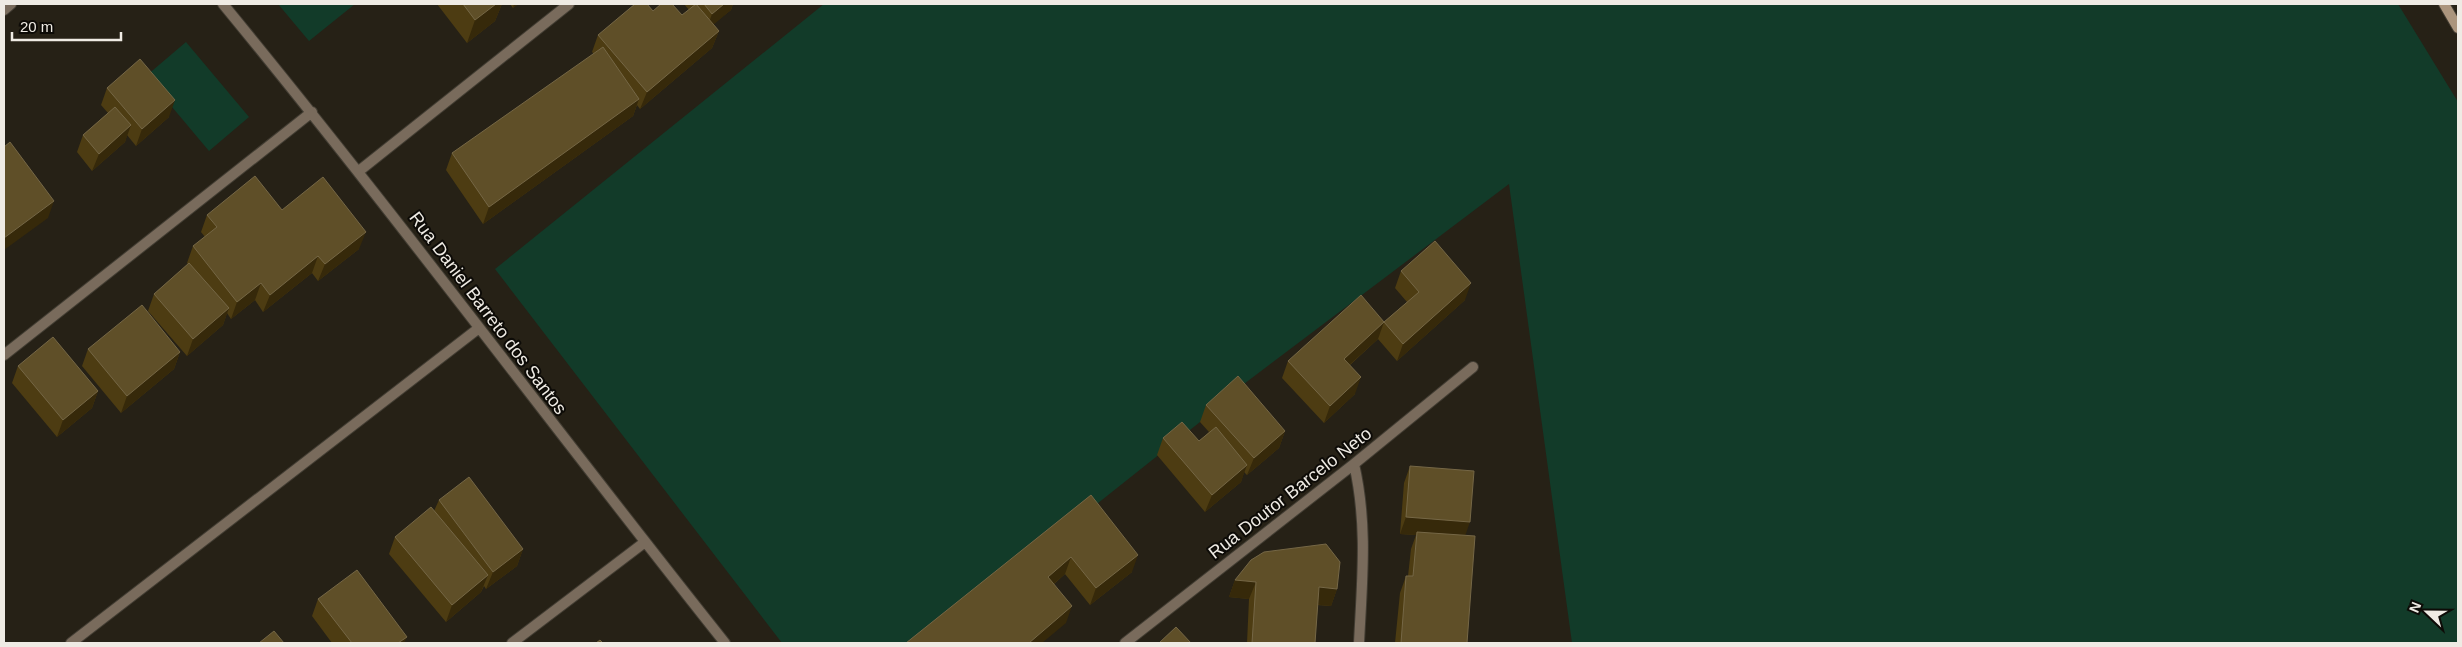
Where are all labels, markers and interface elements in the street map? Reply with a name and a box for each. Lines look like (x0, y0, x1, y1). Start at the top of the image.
scale bar (12, 10, 121, 42)
text: 20 m (20, 18, 53, 35)
street label: Rua Daniel Barreto dos Santos (405, 208, 571, 418)
street label: Rua Doutor Barcelo Neto (1205, 423, 1375, 563)
north arrow (2402, 587, 2452, 637)
text: N (2406, 599, 2424, 615)

